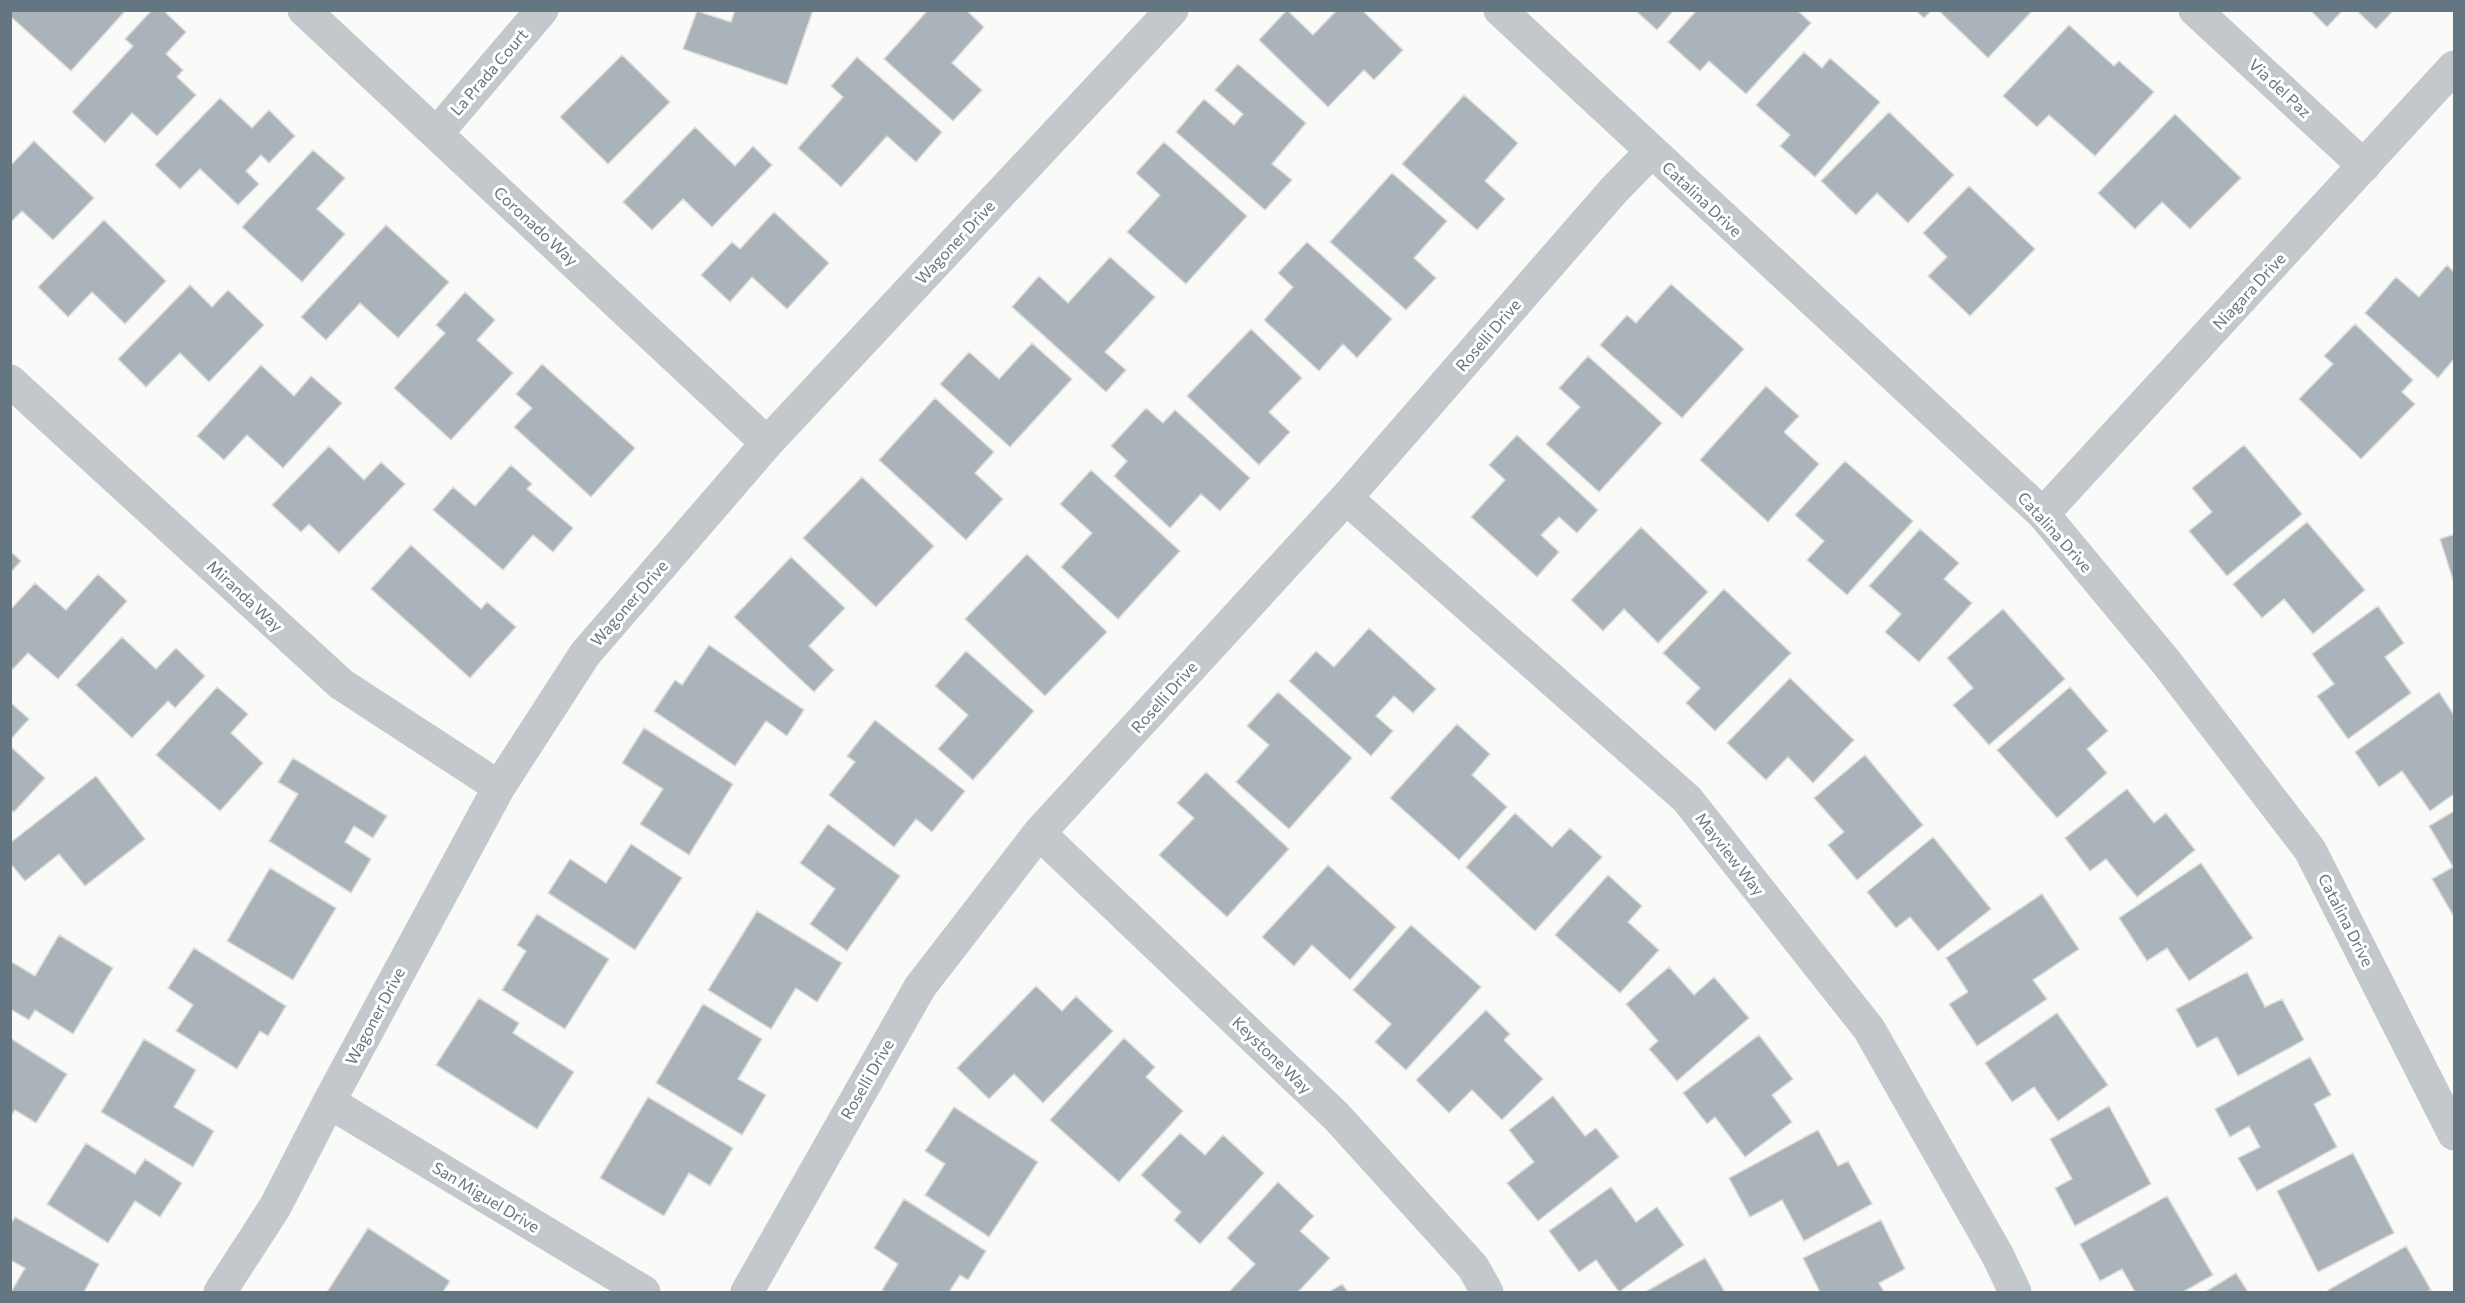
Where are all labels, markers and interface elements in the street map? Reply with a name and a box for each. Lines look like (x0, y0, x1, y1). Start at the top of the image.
street label: La Prada Court (446, 24, 532, 119)
street label: Via del Paz (2245, 54, 2315, 121)
street label: Catalina Drive (1659, 157, 1746, 240)
street label: Coronado Way (491, 182, 582, 269)
street label: Wagoner Drive (911, 196, 998, 287)
street label: Niagara Drive (2208, 248, 2289, 333)
street label: Roselli Drive (1451, 295, 1524, 375)
street label: Catalina Drive (2014, 488, 2096, 576)
street label: Miranda Way (204, 556, 287, 635)
street label: Wagoner Drive (586, 556, 671, 650)
street label: Roselli Drive (1127, 657, 1201, 736)
street label: Mayview Way (1692, 808, 1769, 899)
street label: Catalina Drive (2315, 870, 2378, 969)
street label: Wagoner Drive (341, 964, 408, 1068)
street label: Keystone Way (1229, 1012, 1316, 1097)
street label: Roselli Drive (836, 1035, 897, 1122)
street label: San Miguel Drive (429, 1157, 543, 1236)

